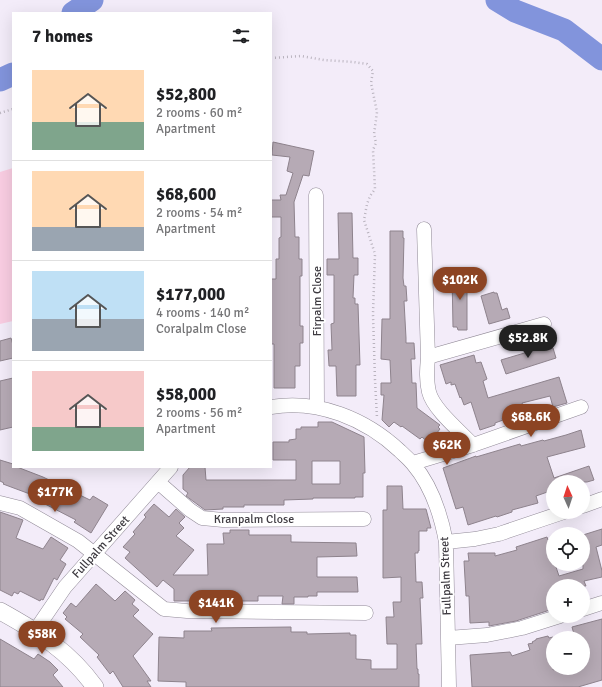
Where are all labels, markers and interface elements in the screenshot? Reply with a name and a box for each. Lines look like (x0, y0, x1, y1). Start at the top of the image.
icon: filters (230, 25, 252, 47)
text: 7 homes (32, 26, 93, 47)
text: $52,800 (156, 84, 216, 105)
icon: home (64, 86, 112, 134)
text: 2 rooms · 60 m² (156, 105, 242, 121)
text: Apartment (156, 121, 216, 137)
text: $68,600 (156, 184, 216, 205)
icon: home (64, 187, 112, 235)
text: 2 rooms · 54 m² (156, 205, 242, 221)
text: Apartment (156, 221, 216, 237)
street label: Firpalm Close (310, 266, 325, 336)
pin: $102K (432, 267, 488, 301)
text: $102K (442, 272, 478, 288)
text: $177,000 (156, 284, 225, 305)
icon: home (64, 287, 112, 335)
text: 4 rooms · 140 m² (156, 305, 249, 321)
text: Coralpalm Close (156, 321, 247, 337)
pin: $52.8K (495, 325, 561, 359)
text: $52.8K (508, 330, 548, 346)
text: $58,000 (156, 384, 216, 405)
icon: home (64, 387, 112, 435)
pin: $68.6K (498, 404, 564, 438)
text: 2 rooms · 56 m² (156, 405, 242, 421)
text: $68.6K (511, 409, 551, 425)
text: Apartment (156, 421, 216, 437)
pin: $62K (423, 432, 471, 466)
text: $62K (432, 437, 462, 453)
north arrow (546, 475, 590, 519)
map controls (546, 475, 590, 675)
pin: $177K (27, 479, 83, 513)
text: $177K (37, 484, 73, 500)
street label: Kranpalm Close (214, 512, 294, 527)
street label: Fullpalm Street (69, 513, 133, 581)
button: locate (546, 527, 590, 571)
street label: Fullpalm Street (437, 536, 455, 616)
button: + (546, 579, 590, 623)
pin: $141K (188, 590, 244, 624)
text: $141K (198, 595, 234, 611)
pin: $58K (18, 621, 66, 655)
text: $58K (27, 626, 57, 642)
button: − (546, 631, 590, 675)

